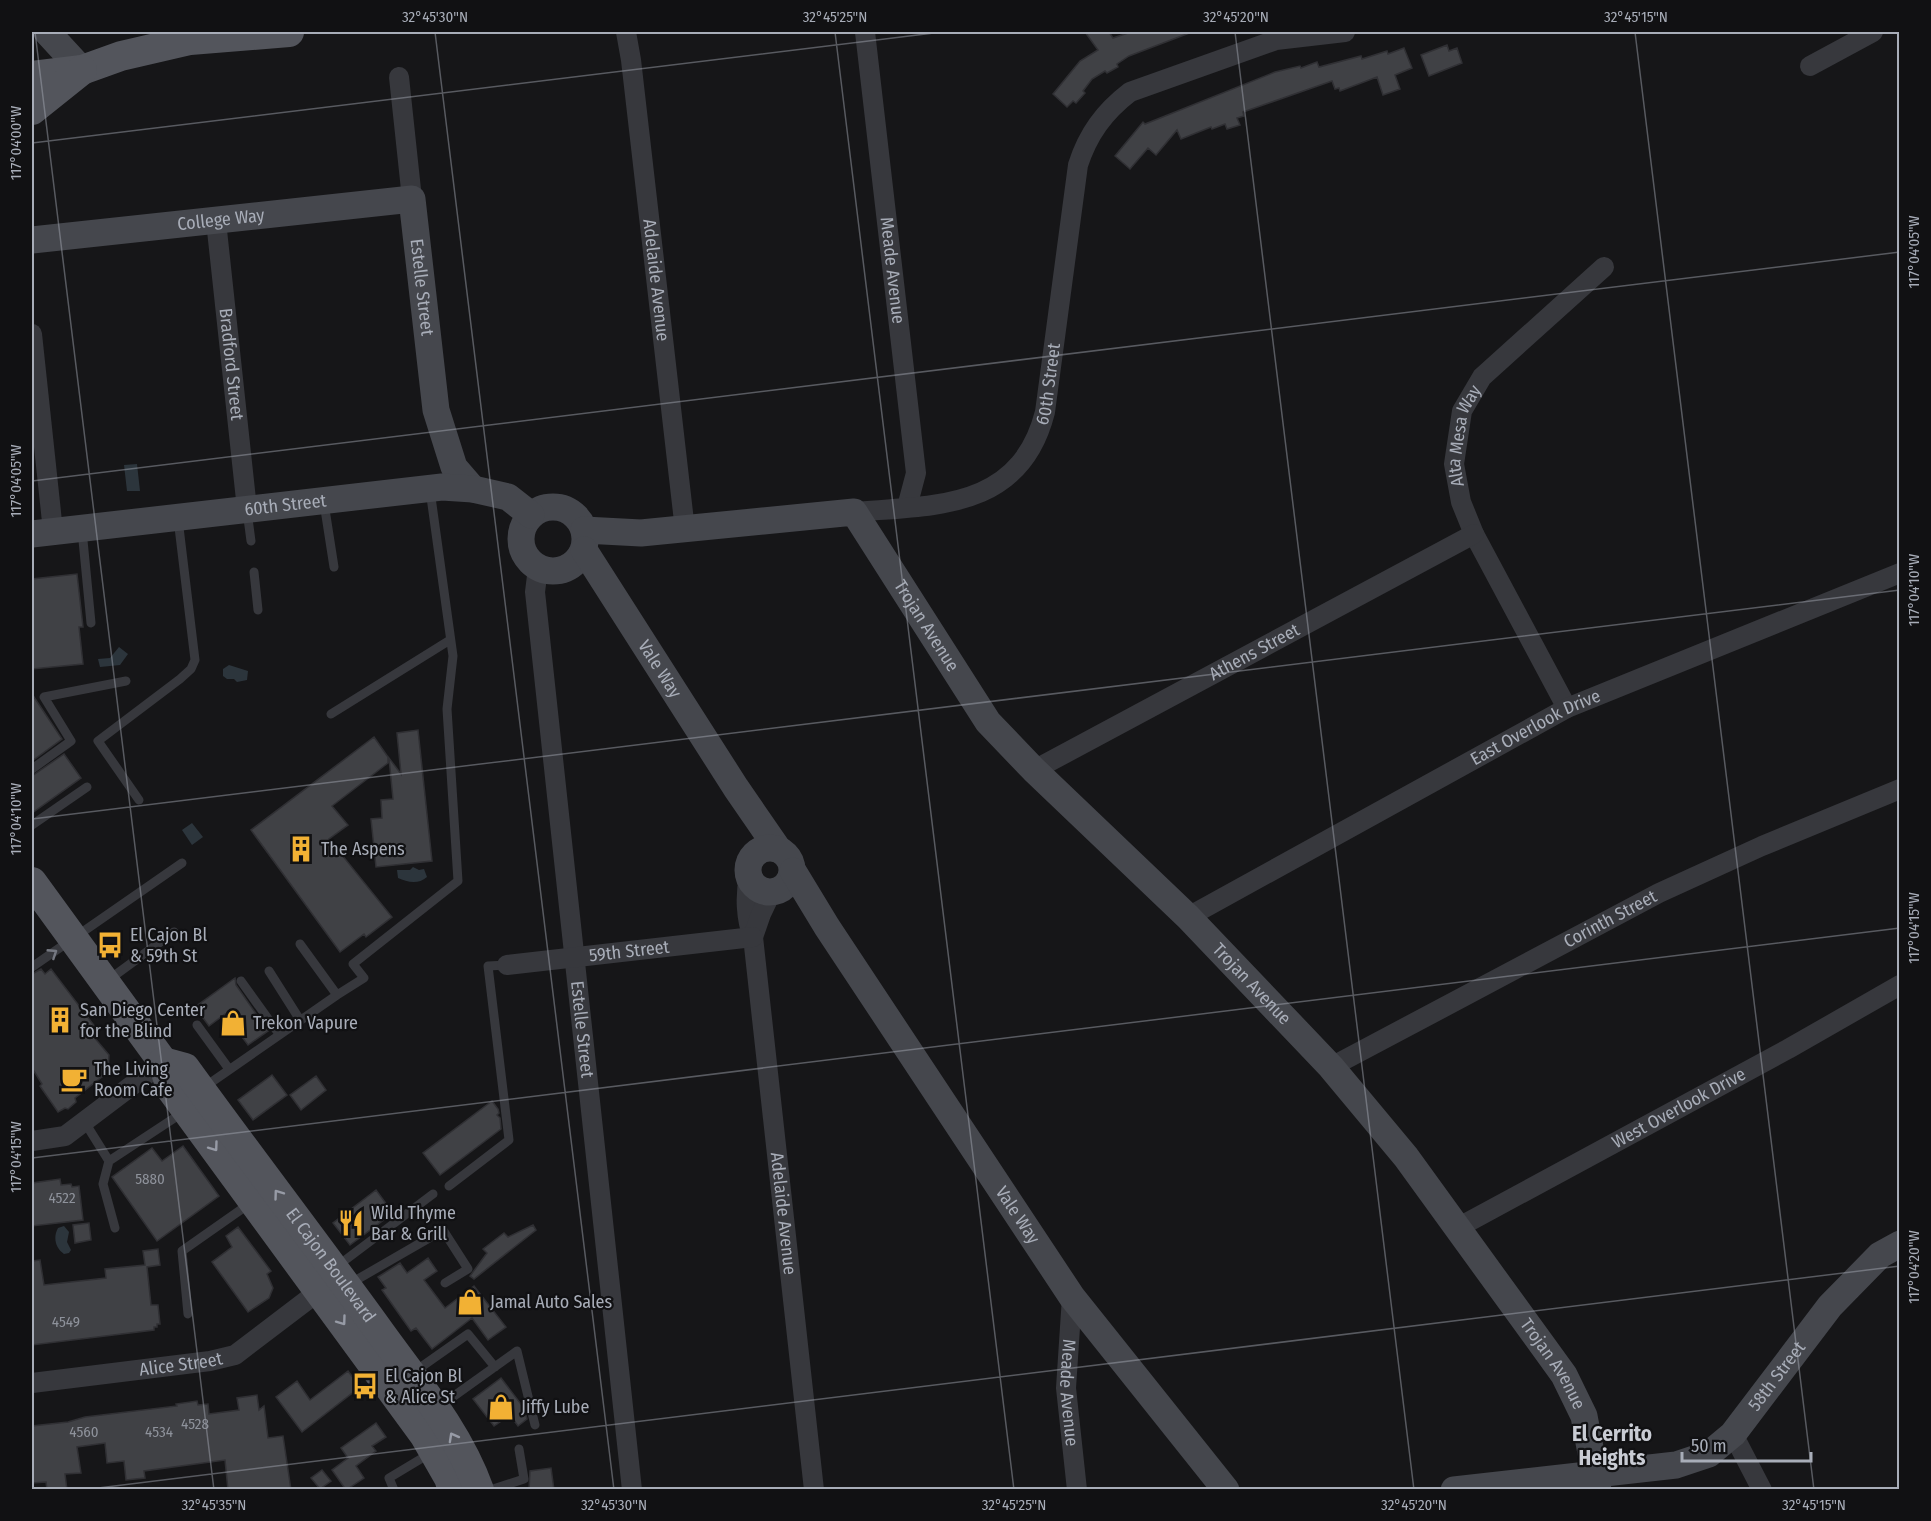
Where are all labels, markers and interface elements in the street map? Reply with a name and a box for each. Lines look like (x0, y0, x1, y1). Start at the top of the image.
text: 32°45'30"N (402, 8, 468, 26)
text: 32°45'25"N (803, 8, 867, 26)
text: 32°45'20"N (1203, 8, 1269, 26)
text: 32°45'15"N (1604, 8, 1668, 26)
text: 117°04'00"W (7, 106, 25, 180)
street label: College Way (176, 204, 266, 235)
text: 117°04'05"W (1905, 215, 1923, 289)
street label: Meade Avenue (875, 216, 910, 325)
street label: Adelaide Avenue (638, 218, 674, 343)
street label: Estelle Street (406, 238, 438, 337)
street label: Bradford Street (214, 307, 248, 422)
street label: 60th Street (1031, 342, 1065, 428)
street label: Alta Mesa Way (1443, 381, 1486, 489)
text: 117°04'05"W (7, 444, 25, 518)
street label: 60th Street (243, 489, 328, 521)
text: 117°04'10"W (1905, 554, 1923, 626)
street label: Trojan Avenue (889, 576, 964, 676)
street label: Athens Street (1205, 619, 1303, 685)
street label: Vale Way (633, 636, 687, 702)
street label: East Overlook Drive (1467, 685, 1604, 770)
text: 117°04'10"W (7, 783, 25, 855)
building icon: The Aspens (286, 834, 316, 864)
place label: The Aspens (321, 838, 405, 860)
street label: Corinth Street (1560, 885, 1661, 953)
text: 117°04'15"W (1905, 892, 1923, 964)
place label: El Cajon Bl & 59th St (130, 924, 207, 967)
bus stop icon: El Cajon Bl & 59th St (95, 930, 125, 960)
street label: 59th Street (588, 936, 671, 967)
street label: Trojan Avenue (1208, 939, 1296, 1029)
one-way arrow (46, 950, 57, 961)
street label: Estelle Street (566, 980, 598, 1079)
place label: San Diego Center for the Blind (80, 999, 206, 1042)
building icon: San Diego Center for the Blind (45, 1005, 75, 1035)
shop icon: Trekon Vapure (218, 1008, 248, 1038)
place label: Trekon Vapure (253, 1012, 358, 1034)
place label: The Living Room Cafe (94, 1058, 173, 1101)
street label: West Overlook Drive (1608, 1063, 1750, 1153)
cafe icon: The Living Room Cafe (59, 1064, 89, 1094)
text: 117°04'15"W (7, 1121, 25, 1193)
one-way arrow (207, 1141, 218, 1152)
street label: Adelaide Avenue (766, 1151, 801, 1276)
house number: 5880 (135, 1170, 165, 1188)
street label: Vale Way (991, 1182, 1045, 1248)
house number: 4522 (48, 1189, 76, 1207)
one-way arrow (274, 1189, 285, 1200)
place label: Wild Thyme Bar & Grill (371, 1202, 456, 1245)
street label: El Cajon Boulevard (281, 1204, 380, 1327)
restaurant icon: Wild Thyme Bar & Grill (336, 1208, 366, 1238)
text: 117°04'20"W (1905, 1230, 1923, 1304)
shop icon: Jamal Auto Sales (455, 1287, 485, 1317)
place label: Jamal Auto Sales (490, 1291, 613, 1313)
house number: 4549 (52, 1313, 80, 1331)
one-way arrow (335, 1314, 346, 1325)
street label: Trojan Avenue (1516, 1314, 1590, 1413)
street label: 58th Street (1744, 1337, 1810, 1415)
street label: Meade Avenue (1055, 1339, 1083, 1447)
street label: Alice Street (138, 1347, 225, 1381)
place label: El Cajon Bl & Alice St (385, 1365, 462, 1408)
bus stop icon: El Cajon Bl & Alice St (350, 1371, 380, 1401)
shop icon: Jiffy Lube (486, 1392, 516, 1422)
place label: Jiffy Lube (521, 1396, 589, 1418)
house number: 4528 (181, 1415, 209, 1433)
district label: El Cerrito Heights (1572, 1421, 1652, 1471)
house number: 4560 (69, 1423, 99, 1441)
house number: 4534 (145, 1423, 173, 1441)
scale bar (1682, 1425, 1811, 1463)
one-way arrow (449, 1433, 461, 1443)
text: 50 m (1691, 1435, 1727, 1457)
text: 32°45'35"N (182, 1496, 246, 1514)
text: 32°45'30"N (581, 1496, 647, 1514)
text: 32°45'25"N (982, 1496, 1046, 1514)
text: 32°45'20"N (1381, 1496, 1447, 1514)
text: 32°45'15"N (1782, 1496, 1846, 1514)

